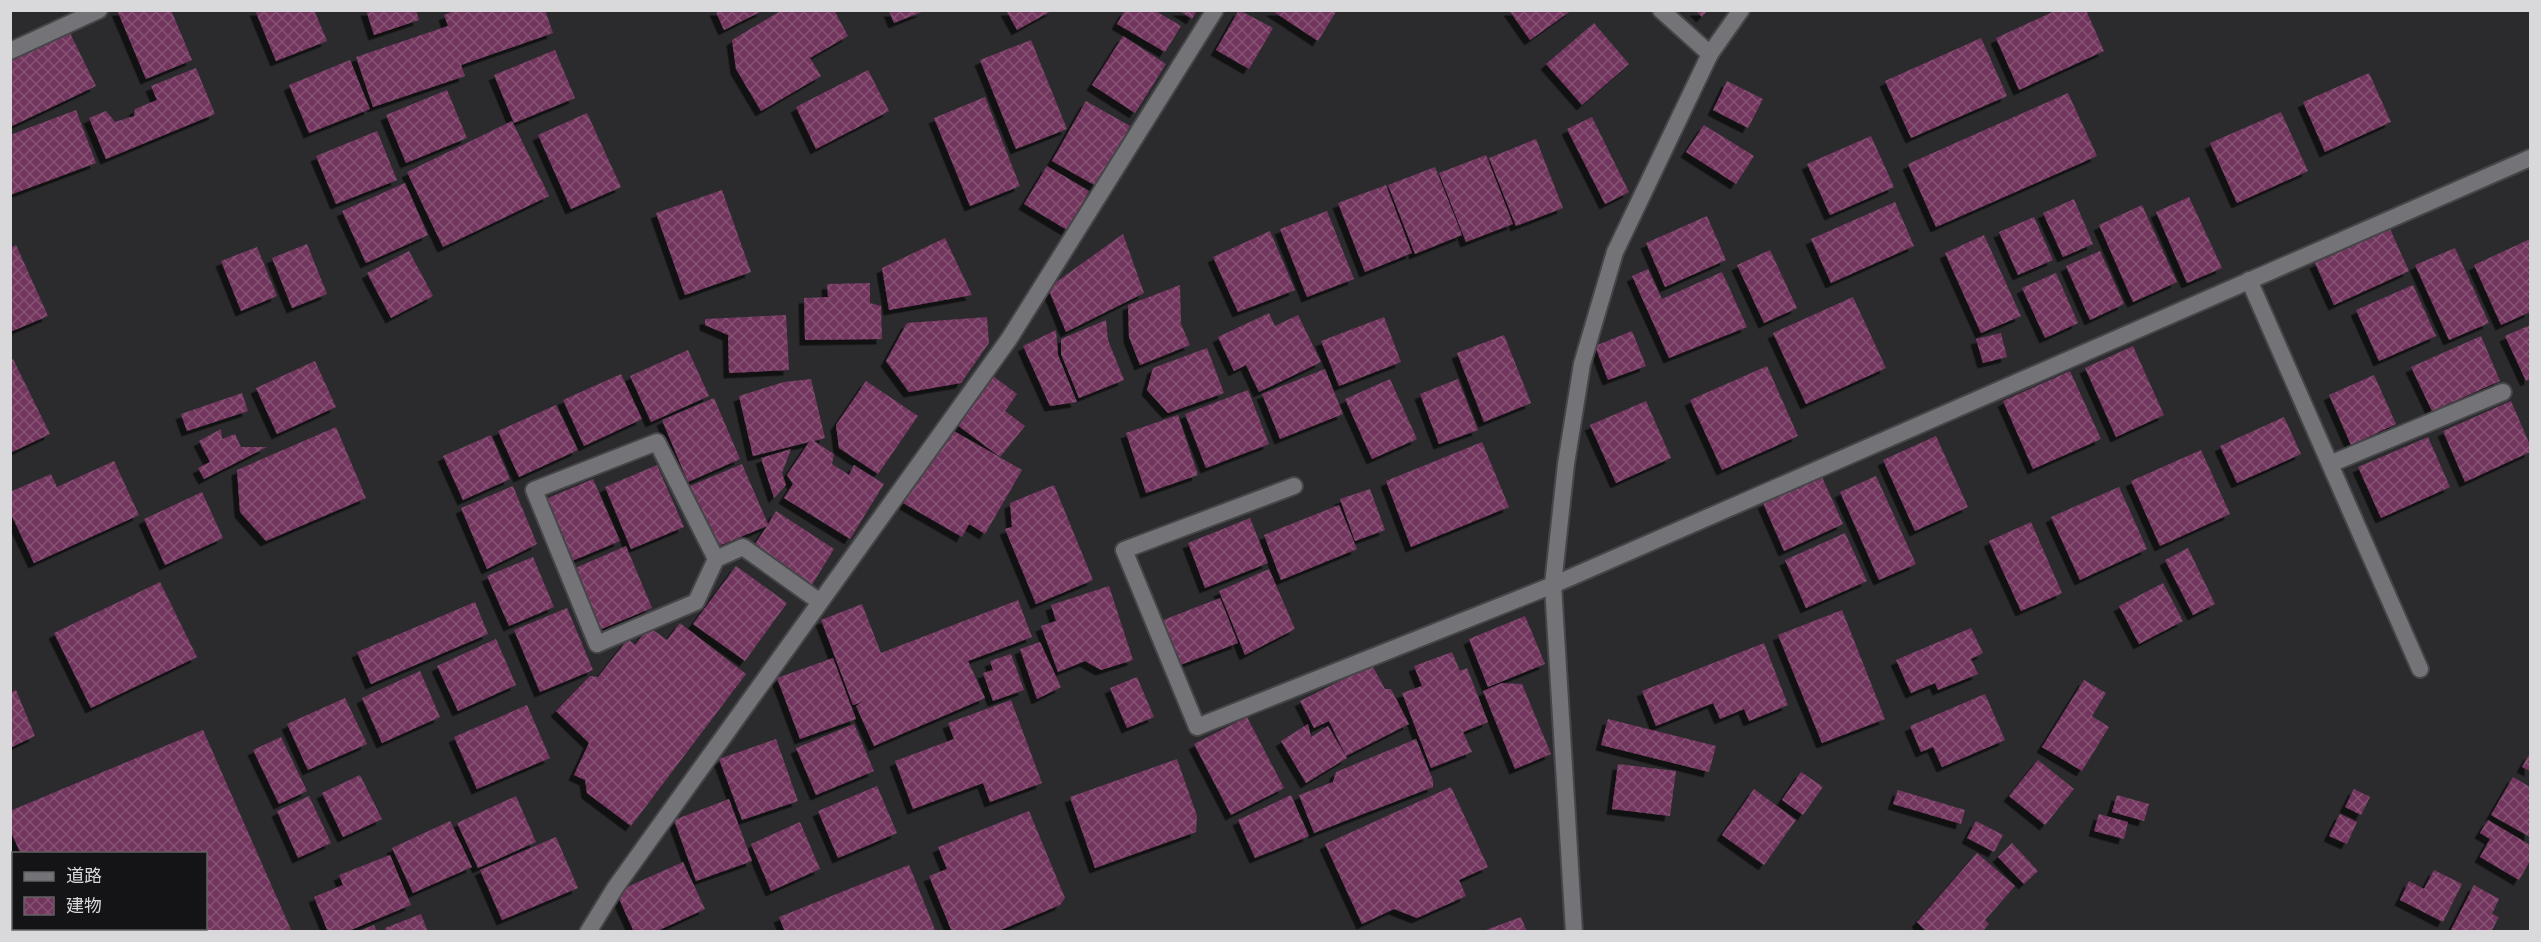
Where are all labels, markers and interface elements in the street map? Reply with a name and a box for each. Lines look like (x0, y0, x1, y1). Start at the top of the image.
legend (12, 852, 207, 930)
text: 道路 (66, 866, 102, 886)
text: 建物 (66, 896, 102, 916)

